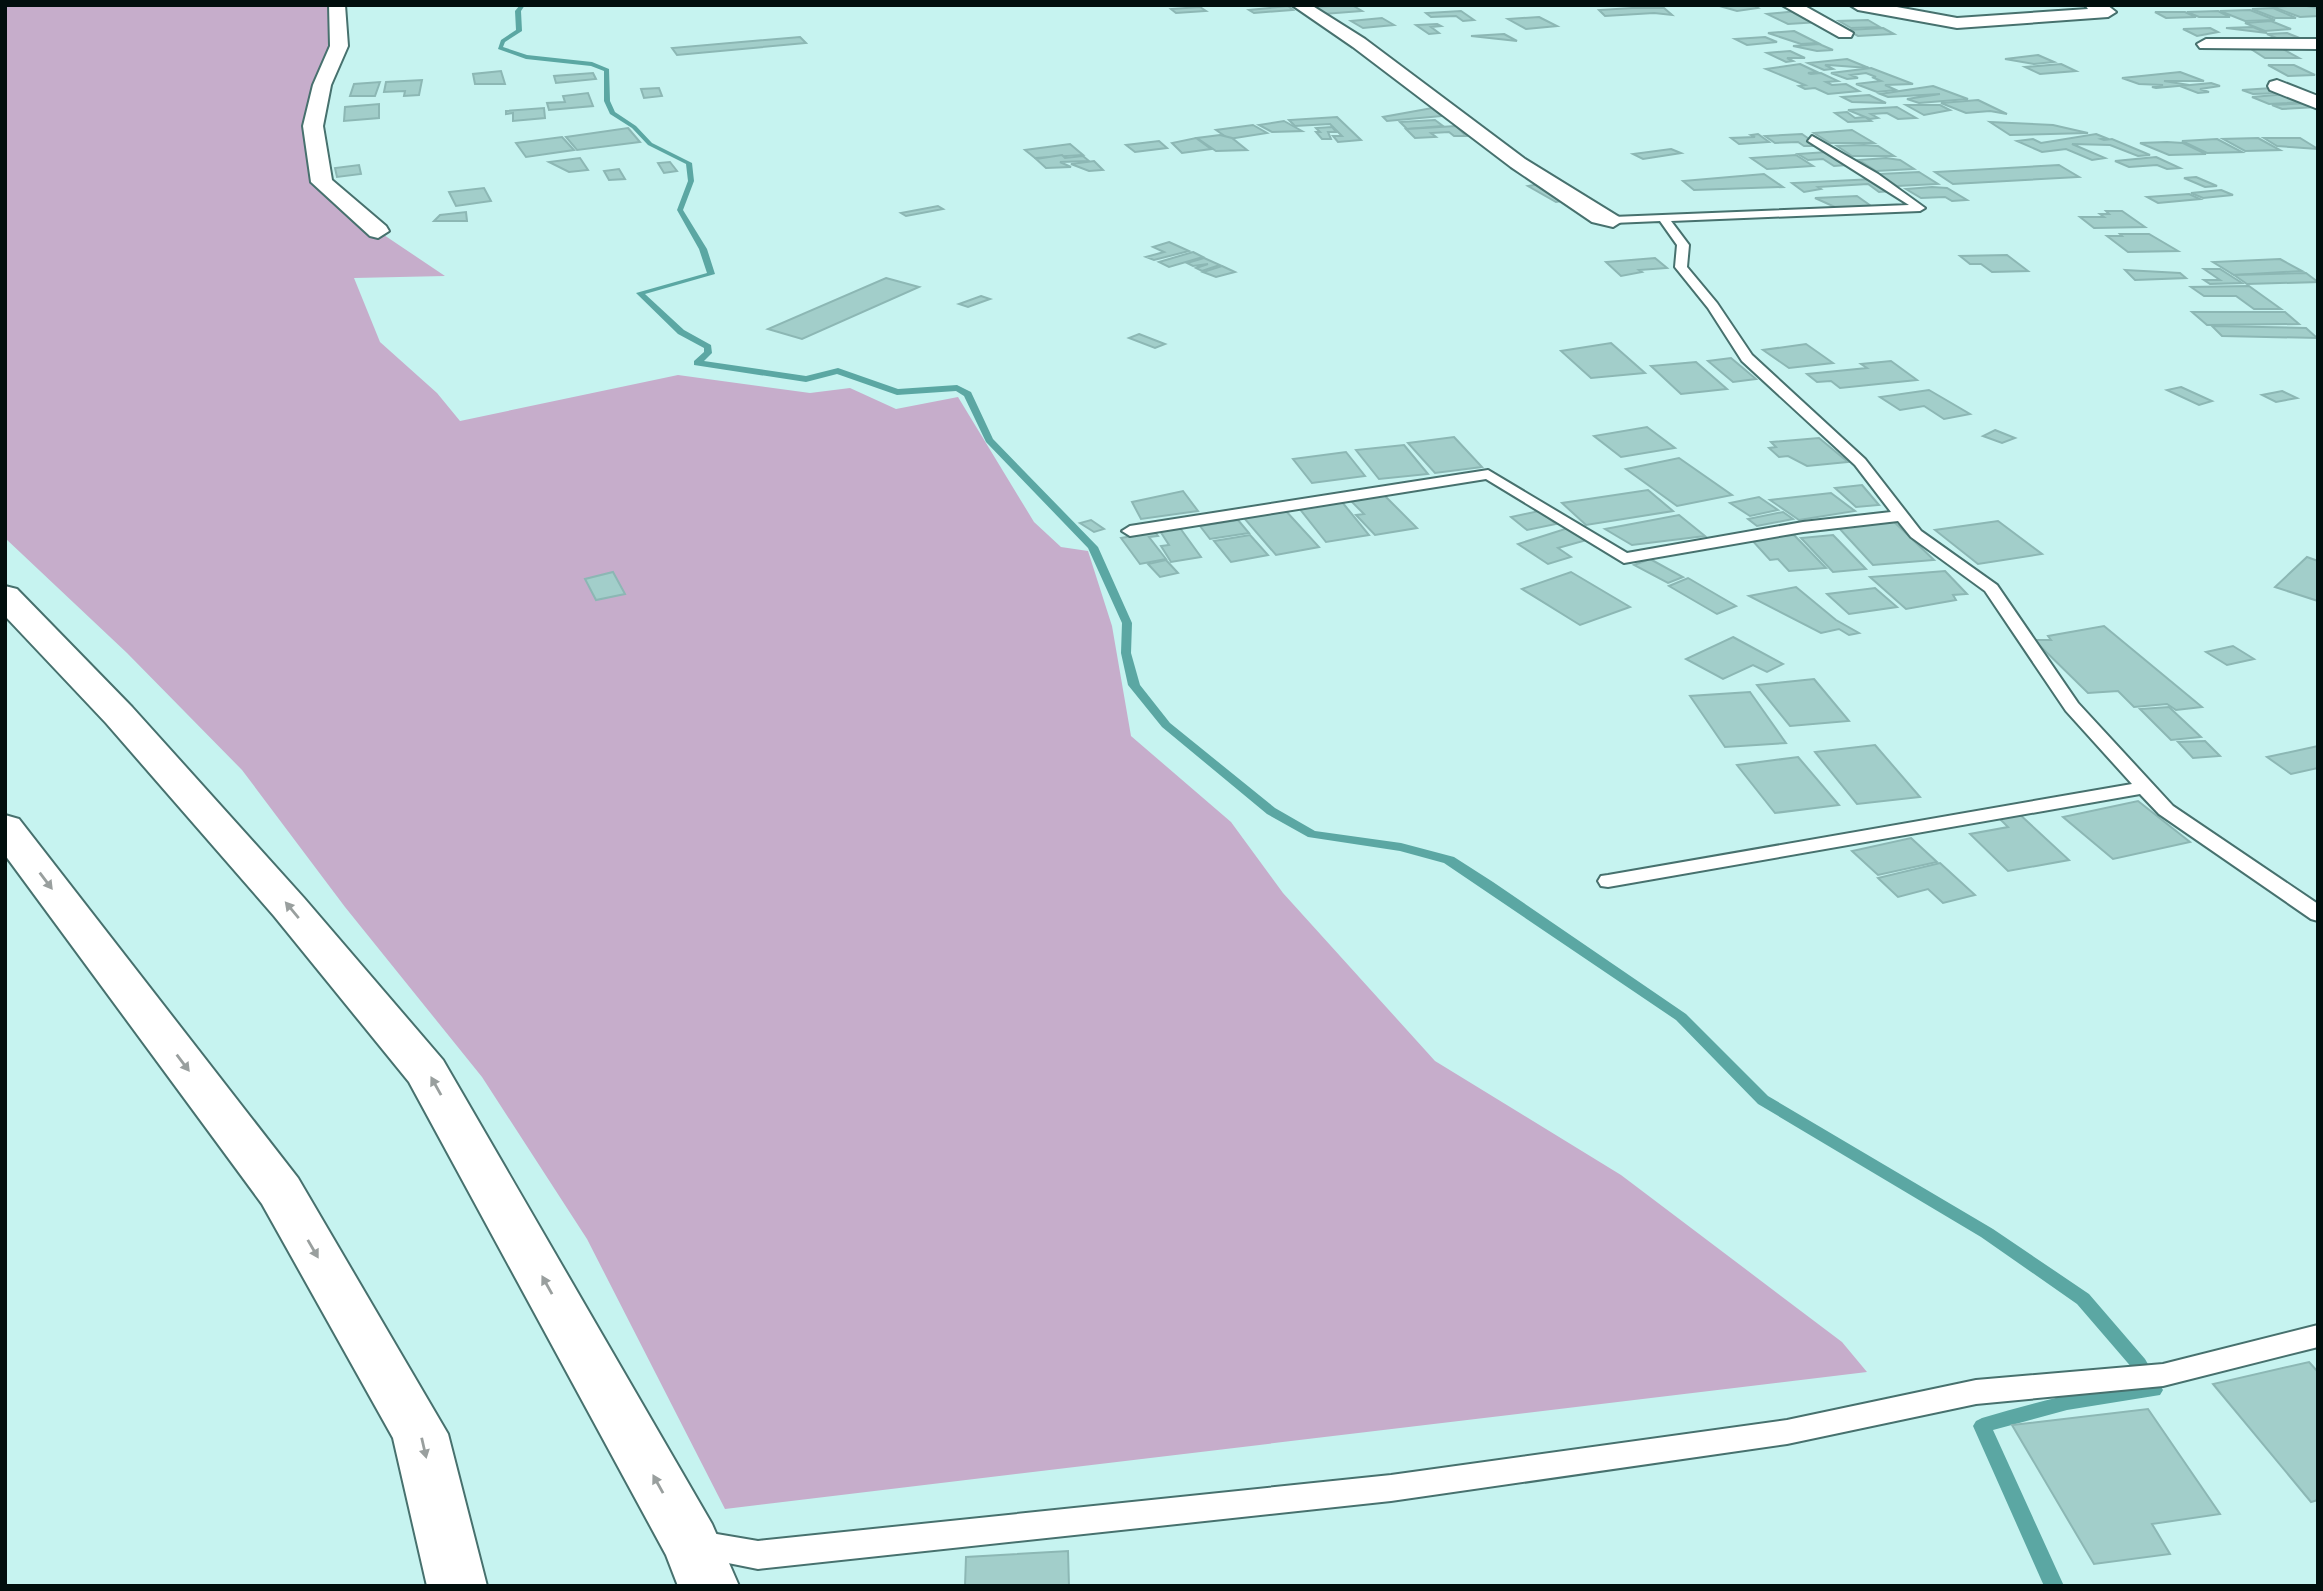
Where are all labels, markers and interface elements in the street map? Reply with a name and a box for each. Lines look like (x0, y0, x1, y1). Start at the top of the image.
one-way arrow (39, 872, 54, 890)
one-way arrow (285, 902, 300, 919)
one-way arrow (176, 1054, 190, 1072)
one-way arrow (430, 1077, 442, 1096)
one-way arrow (307, 1240, 319, 1259)
one-way arrow (541, 1275, 552, 1295)
one-way arrow (418, 1437, 429, 1459)
one-way arrow (652, 1473, 664, 1493)

